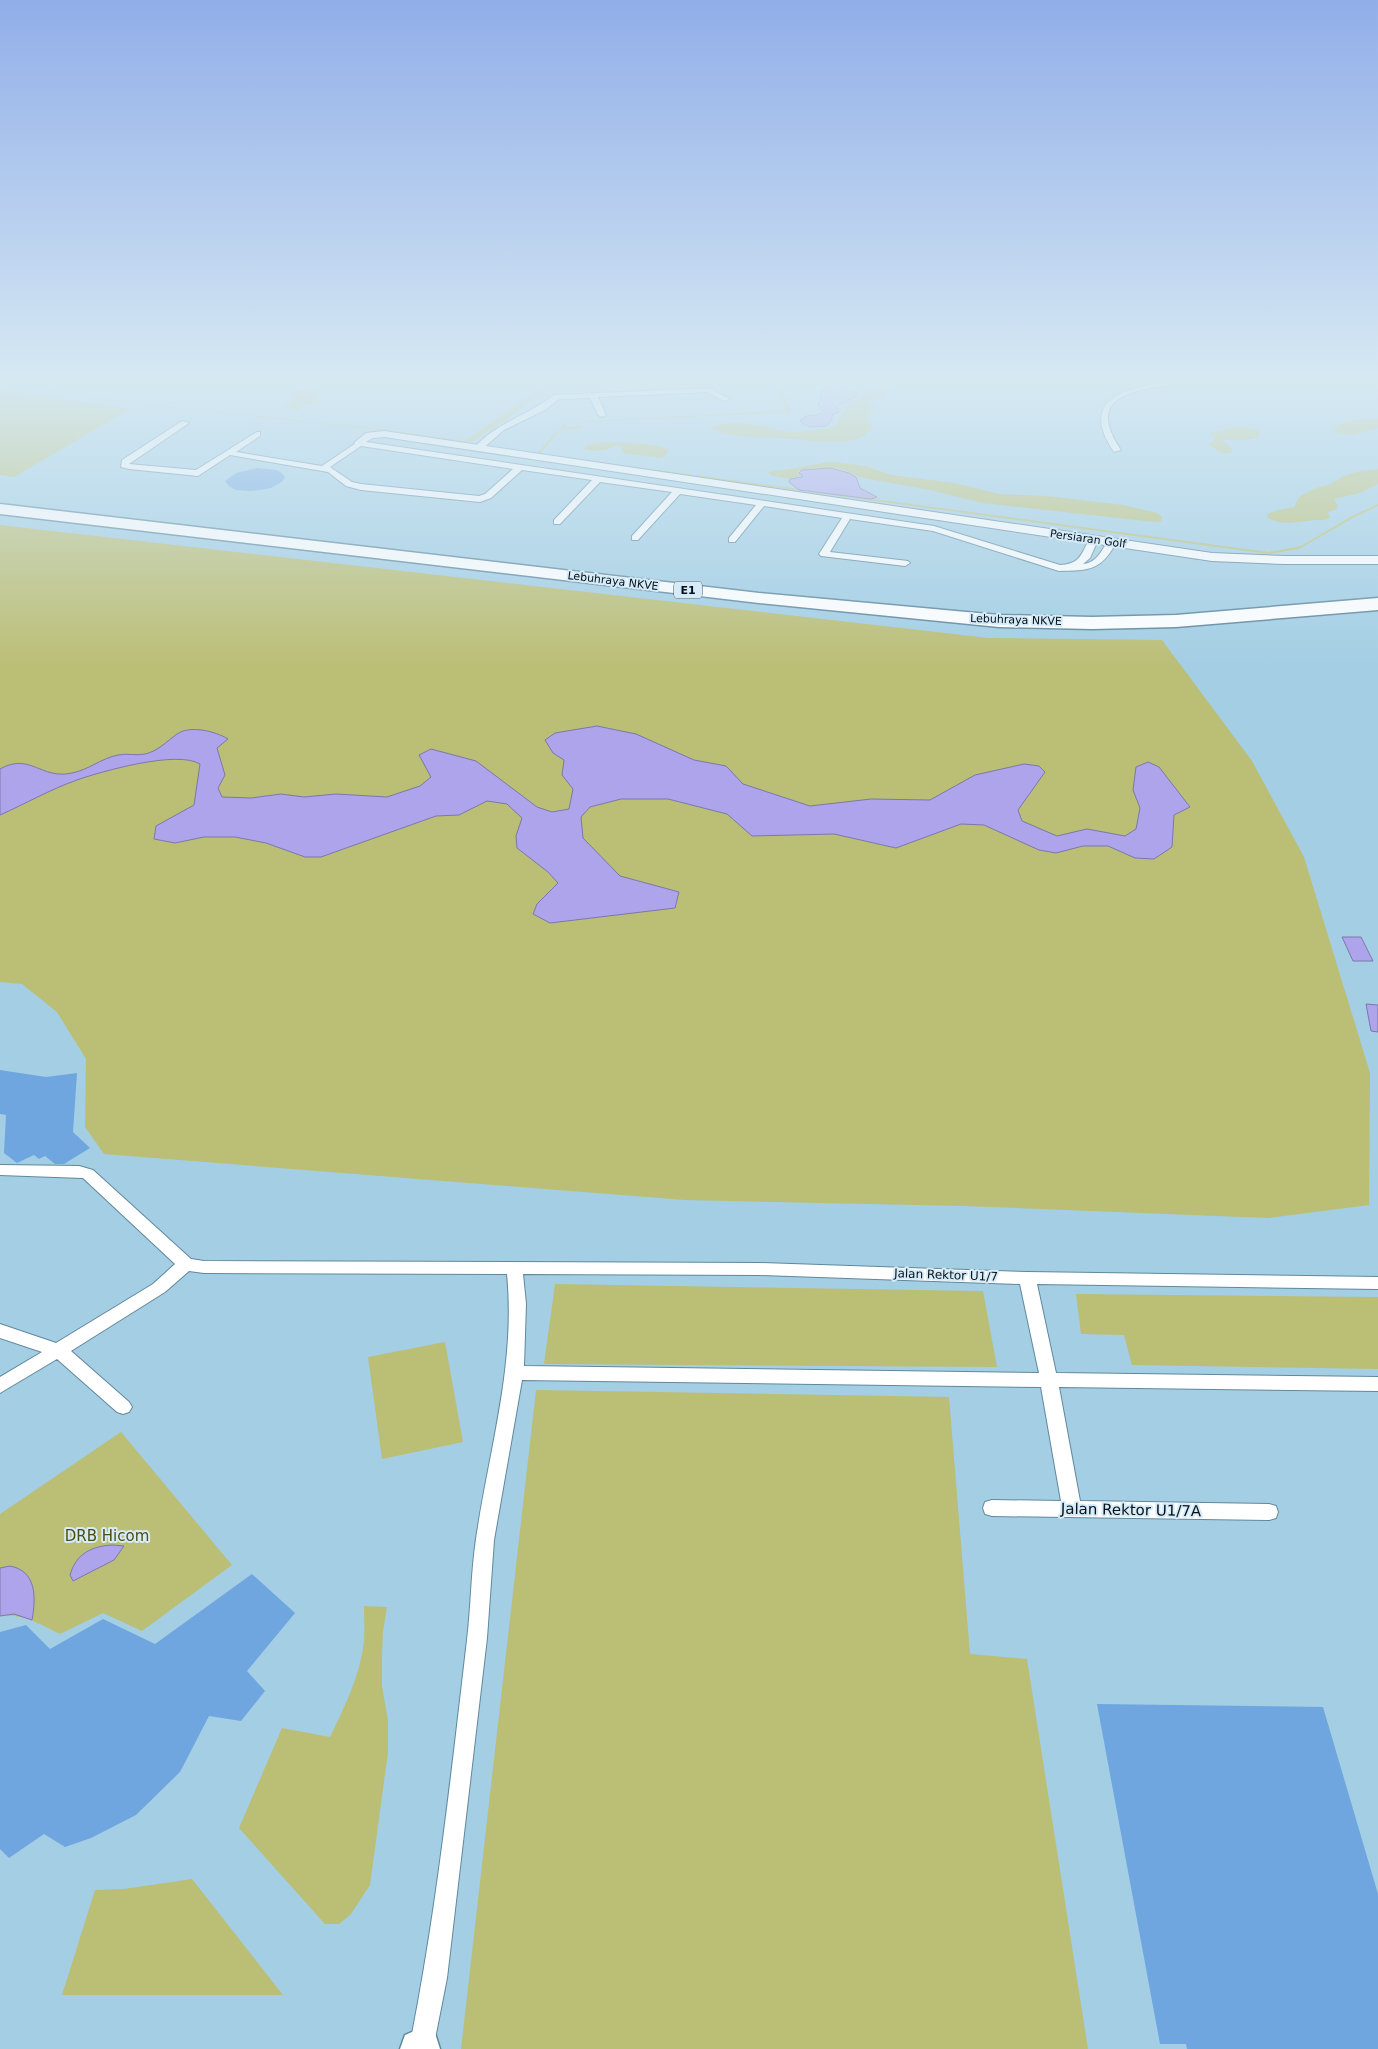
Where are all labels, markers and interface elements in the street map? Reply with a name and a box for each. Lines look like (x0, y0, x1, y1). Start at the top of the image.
street label: Persiaran Golf (1049, 527, 1128, 551)
street label: Lebuhraya NKVE (567, 569, 659, 593)
road number: E1 (674, 582, 702, 598)
street label: Lebuhraya NKVE (970, 612, 1062, 628)
street label: Jalan Rektor U1/7 (893, 1266, 998, 1284)
street label: Jalan Rektor U1/7A (1060, 1500, 1202, 1520)
park label: DRB Hicom (65, 1527, 149, 1545)

